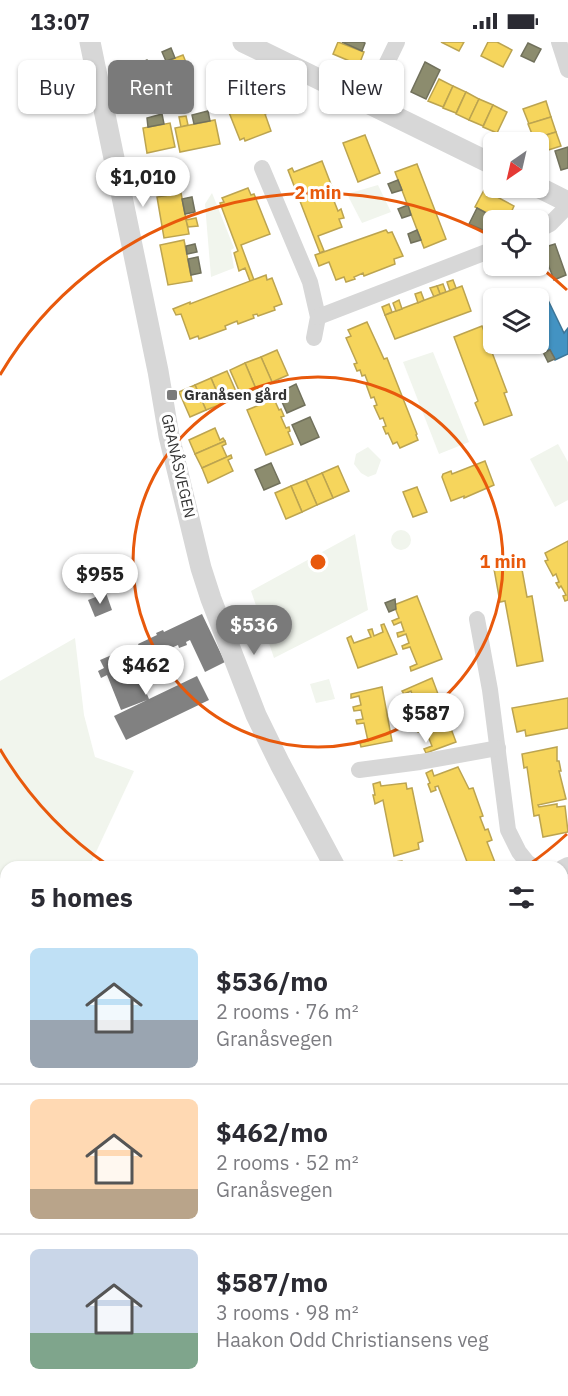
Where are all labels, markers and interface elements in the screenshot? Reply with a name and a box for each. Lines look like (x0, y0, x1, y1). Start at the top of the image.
text: 13:07 (30, 7, 90, 36)
chip: Buy (18, 60, 96, 114)
chip: Rent (108, 60, 194, 114)
chip: Filters (206, 60, 307, 114)
chip: New (319, 60, 404, 114)
north arrow (483, 132, 549, 198)
map controls (483, 132, 549, 354)
pin: $1,010 (94, 157, 192, 208)
text: $1,010 (110, 163, 176, 190)
text: 2 min (294, 181, 342, 204)
button: locate (483, 210, 549, 276)
button: layers (483, 288, 549, 354)
place label: Granåsen gård (184, 385, 287, 404)
marker: Granåsen gård (165, 388, 179, 402)
street label: GRANÅSVEGEN (157, 412, 200, 520)
text: 1 min (479, 550, 527, 573)
centre of rings (308, 552, 328, 572)
pin: $955 (64, 554, 136, 605)
text: $955 (76, 560, 124, 587)
pin: $536 (218, 605, 290, 656)
text: $536 (230, 611, 278, 638)
pin: $462 (110, 645, 182, 696)
text: $462 (122, 651, 170, 678)
pin: $587 (390, 693, 462, 744)
text: $587 (402, 699, 450, 726)
text: 5 homes (30, 880, 133, 914)
icon: filters (505, 881, 538, 914)
text: $536/mo (216, 964, 328, 998)
icon: home (78, 972, 150, 1044)
text: 2 rooms · 76 m² (216, 998, 359, 1025)
text: Granåsvegen (216, 1025, 333, 1052)
text: $462/mo (216, 1115, 328, 1149)
icon: home (78, 1123, 150, 1195)
text: 2 rooms · 52 m² (216, 1149, 359, 1176)
text: Granåsvegen (216, 1176, 333, 1203)
text: $587/mo (216, 1265, 328, 1299)
icon: home (78, 1273, 150, 1345)
text: 3 rooms · 98 m² (216, 1299, 359, 1326)
text: Haakon Odd Christiansens veg (216, 1326, 489, 1353)

